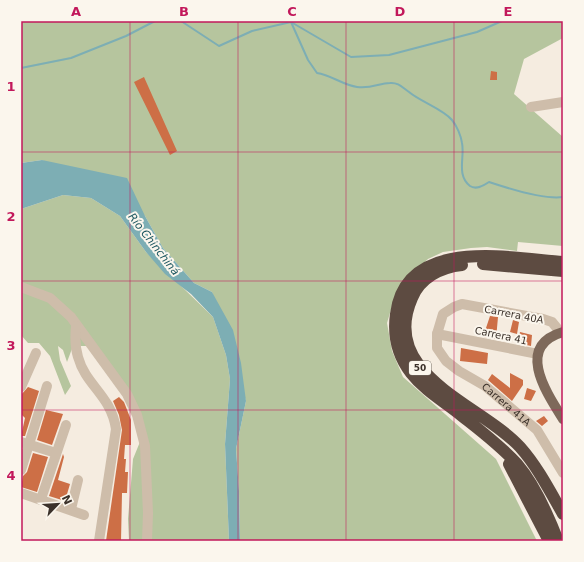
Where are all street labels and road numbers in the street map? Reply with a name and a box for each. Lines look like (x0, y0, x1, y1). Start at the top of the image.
street label: Carrera 40A (483, 303, 545, 326)
street label: Carrera 41 (474, 325, 528, 346)
road number: 50 (409, 361, 431, 375)
street label: Carrera 41A (480, 381, 533, 428)

